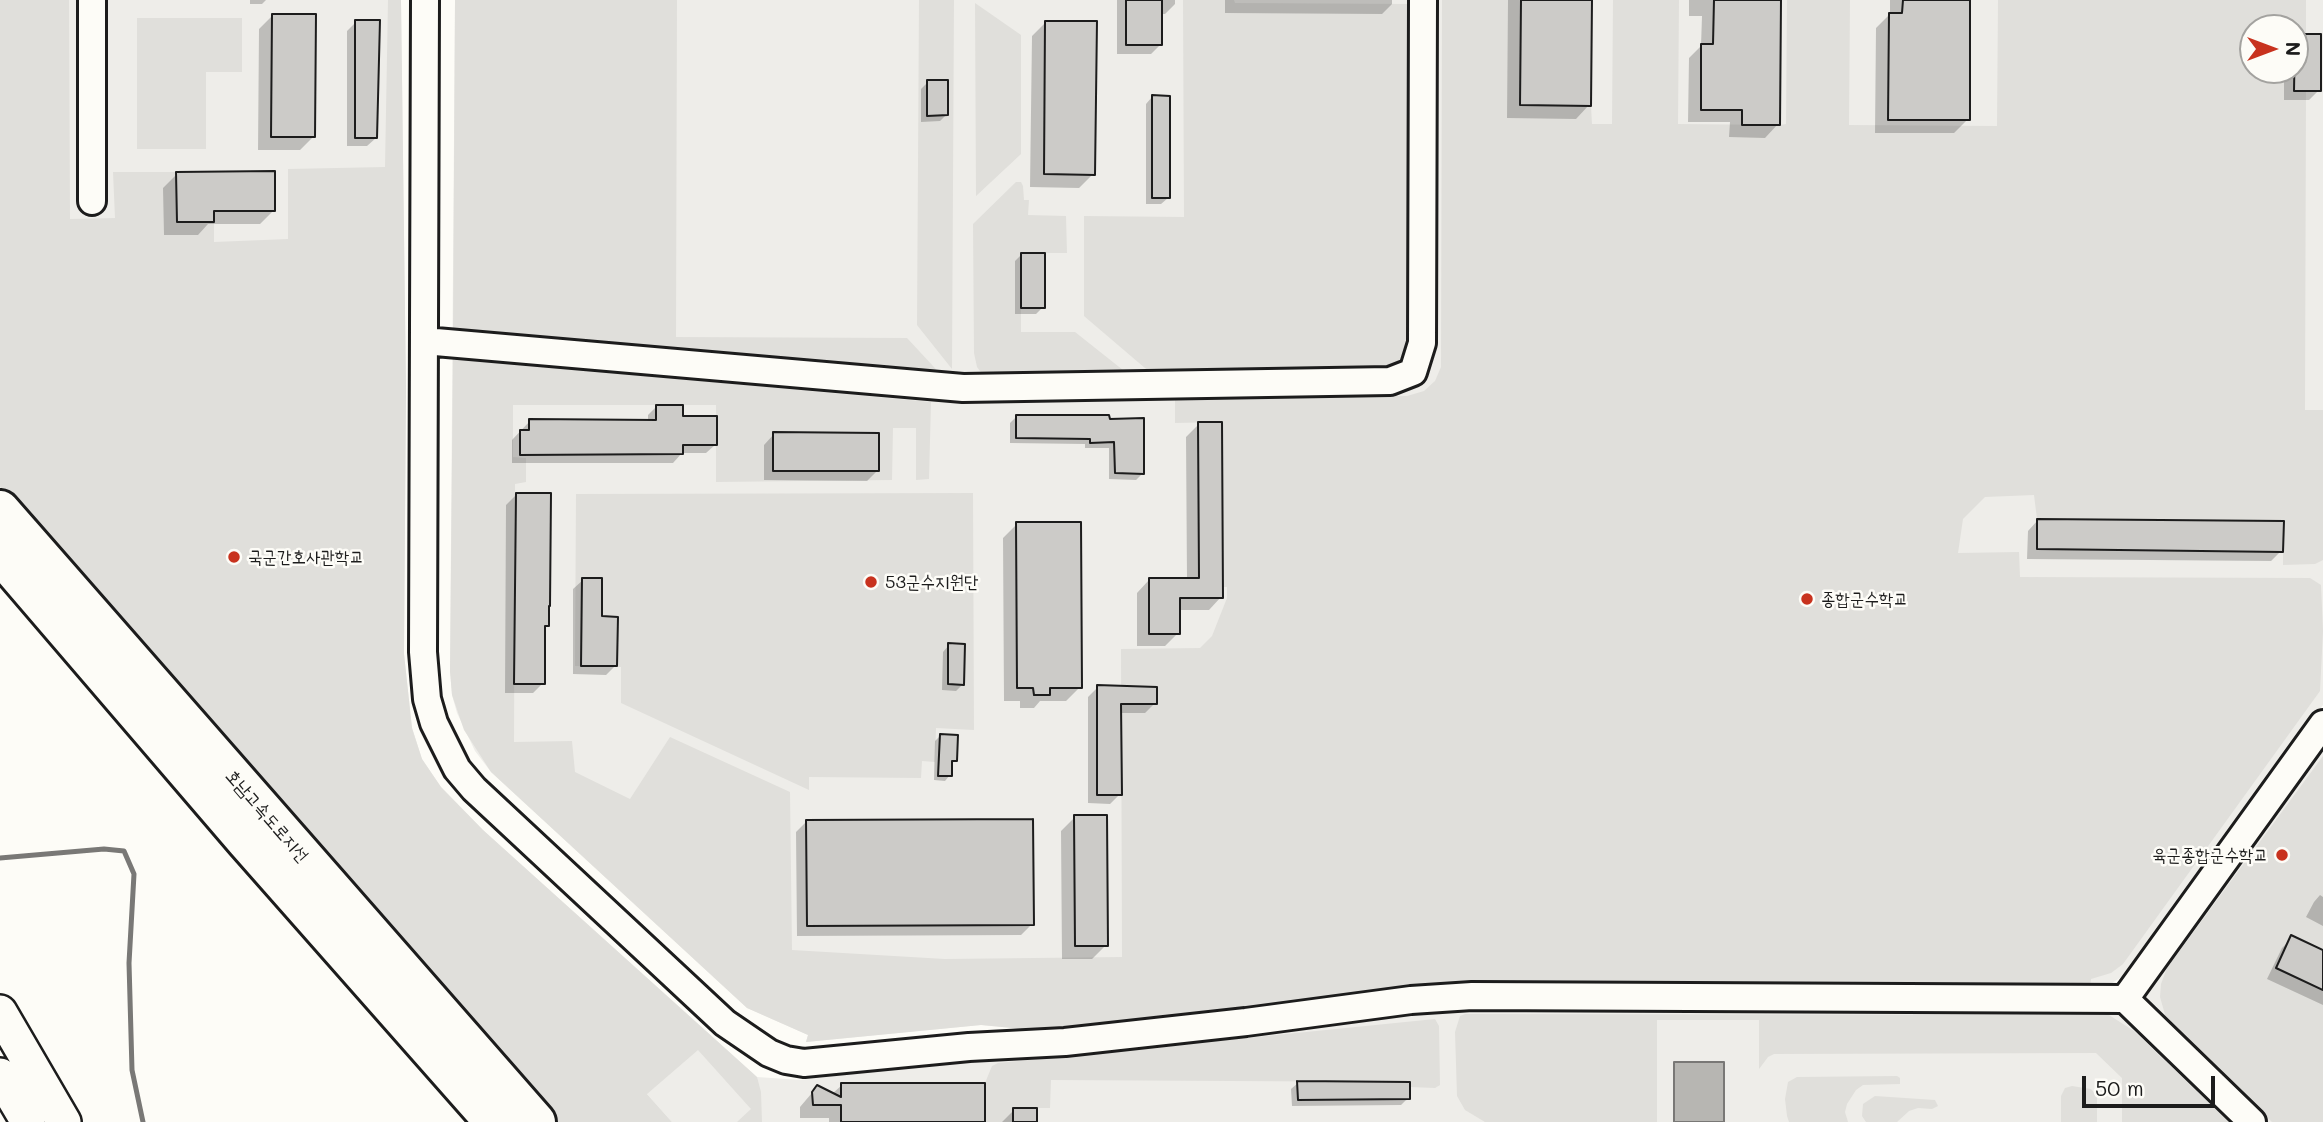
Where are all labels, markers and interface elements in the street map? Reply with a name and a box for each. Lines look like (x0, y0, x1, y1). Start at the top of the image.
north arrow (2239, 14, 2309, 84)
text: N (2281, 42, 2306, 56)
place label: 국군간호사관학교 (248, 546, 364, 568)
marker: 국군간호사관학교 (226, 549, 242, 565)
place label: 53군수지원단 (885, 571, 978, 593)
marker: 53군수지원단 (863, 574, 879, 590)
place label: 종합군수학교 (1821, 588, 1908, 610)
marker: 종합군수학교 (1799, 591, 1815, 607)
street label: 호남고속도로지선 (221, 765, 313, 867)
place label: 육군종합군수학교 (2152, 844, 2268, 866)
marker: 육군종합군수학교 (2274, 847, 2290, 863)
scale bar (2085, 1062, 2218, 1106)
text: 50 m (2095, 1074, 2144, 1101)

